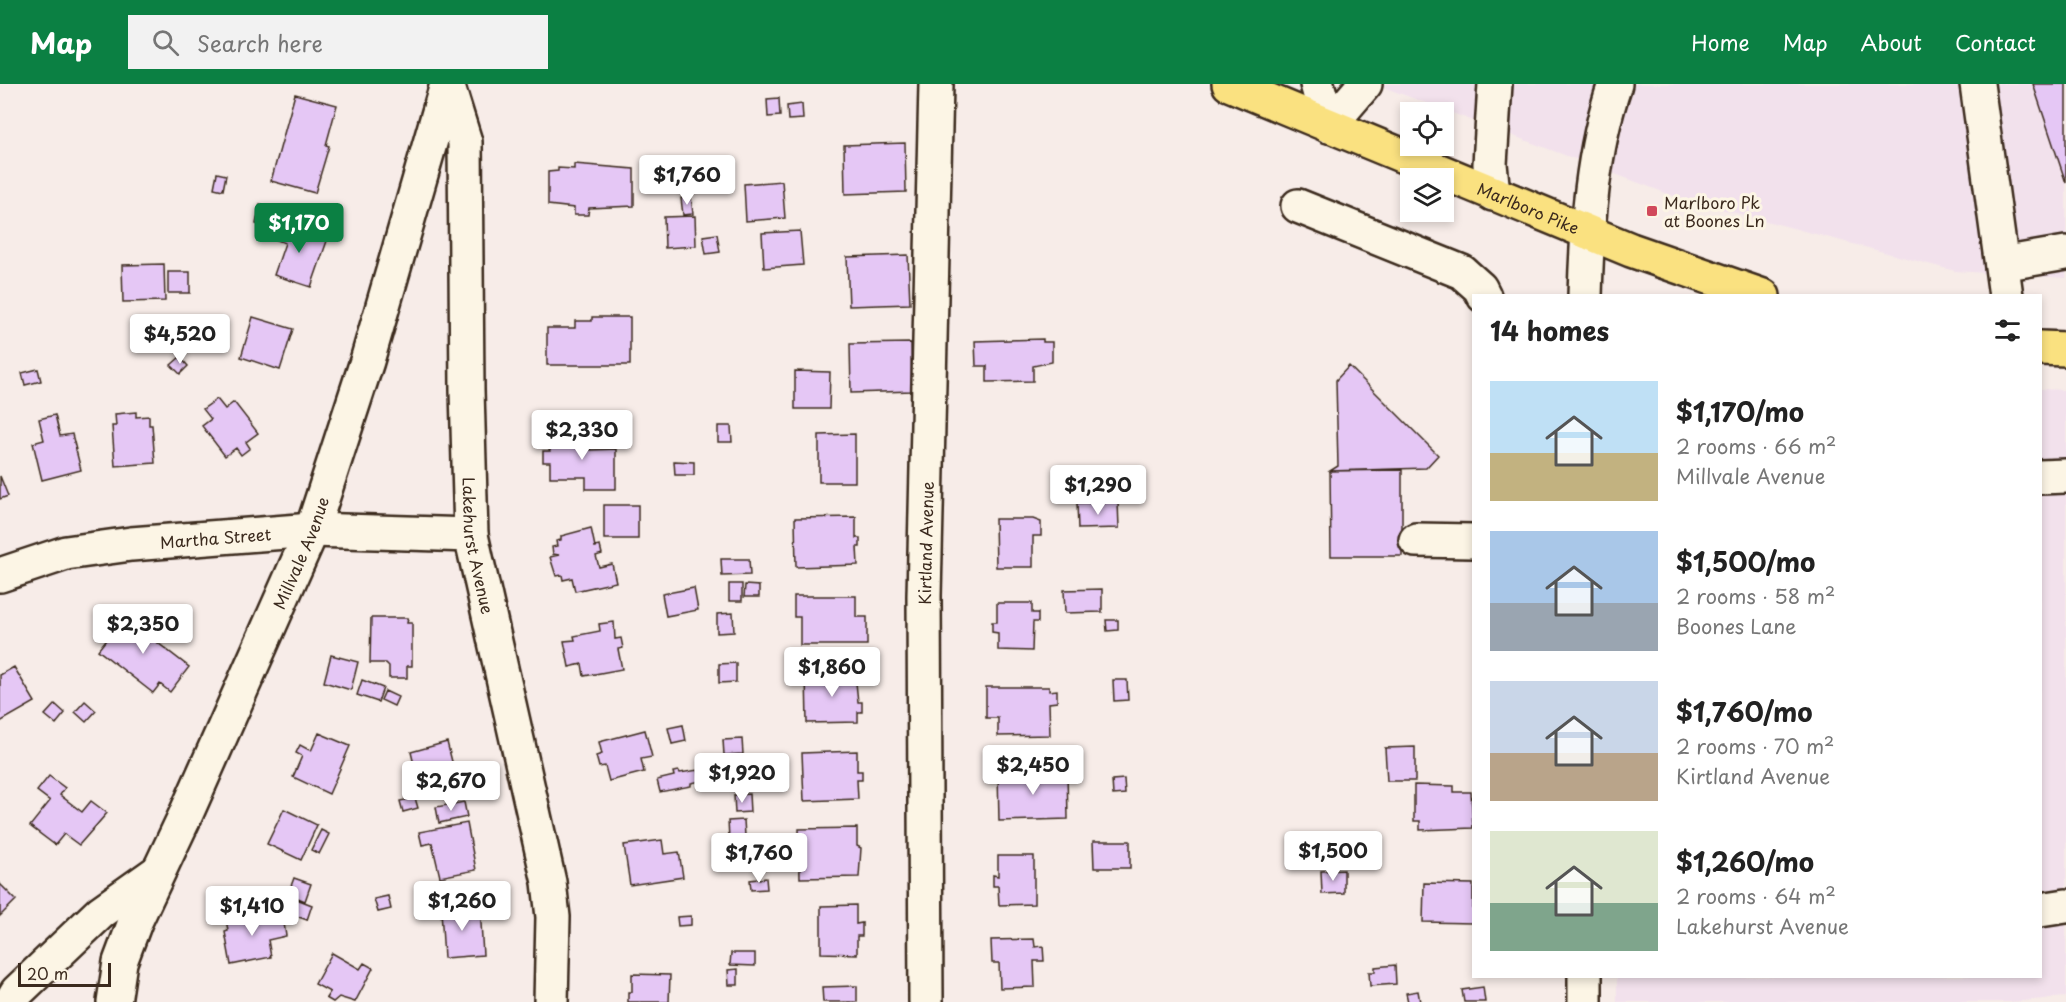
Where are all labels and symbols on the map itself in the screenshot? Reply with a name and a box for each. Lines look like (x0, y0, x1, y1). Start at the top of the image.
pin: $1,760 (638, 155, 736, 206)
street label: Marlboro Pike (1474, 176, 1583, 239)
place label: Marlboro Pk at Boones Ln (1664, 190, 1765, 232)
pin: $1,170 (250, 203, 348, 254)
marker: Marlboro Pk at Boones Ln (1645, 204, 1659, 218)
pin: $4,520 (131, 314, 229, 365)
pin: $2,330 (533, 410, 631, 461)
pin: $1,290 (1049, 465, 1147, 516)
street label: Lakehurst Avenue (457, 477, 500, 616)
street label: Kirtland Avenue (912, 481, 939, 605)
street label: Millvale Avenue (267, 493, 334, 613)
street label: Martha Street (159, 521, 272, 554)
pin: $2,350 (94, 604, 192, 655)
pin: $1,860 (783, 647, 881, 698)
pin: $2,450 (984, 745, 1082, 796)
pin: $1,920 (693, 753, 791, 804)
pin: $2,670 (402, 761, 500, 812)
pin: $1,500 (1284, 831, 1382, 882)
pin: $1,760 (710, 833, 808, 884)
pin: $1,260 (413, 881, 511, 932)
pin: $1,410 (203, 886, 301, 937)
scale bar (18, 960, 111, 988)

